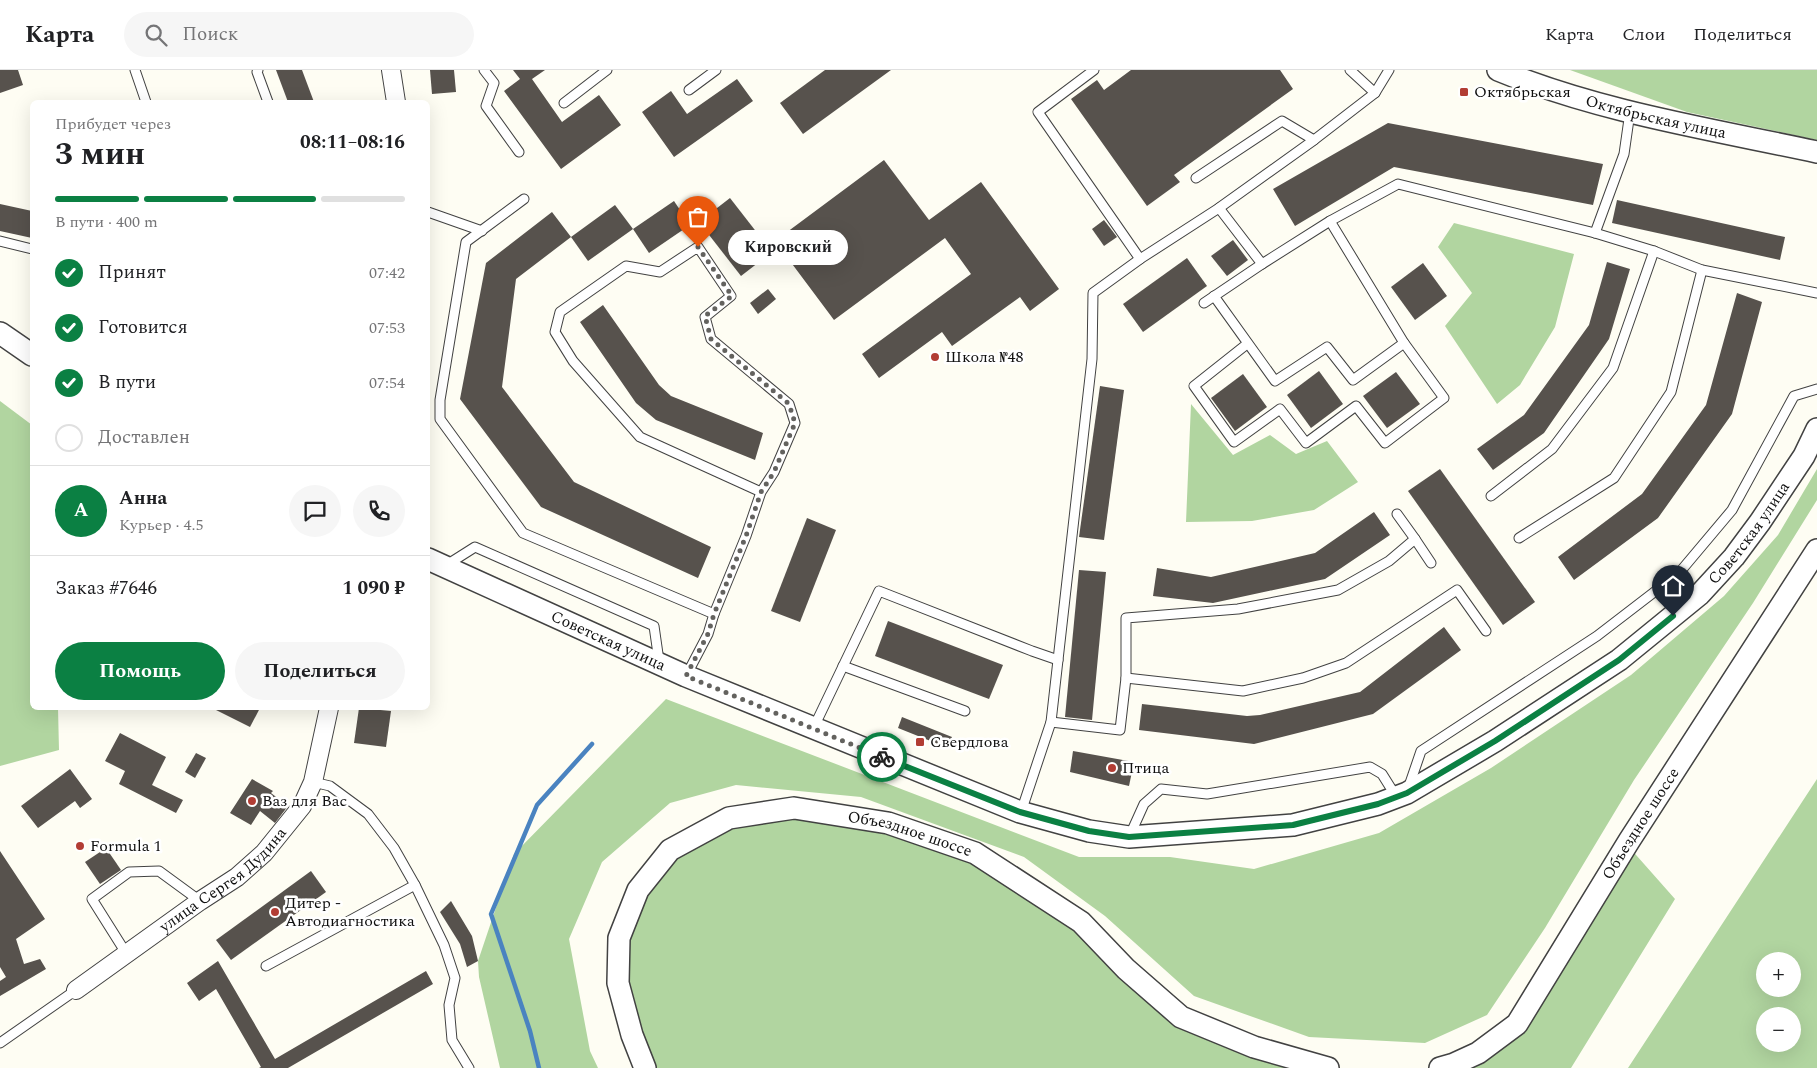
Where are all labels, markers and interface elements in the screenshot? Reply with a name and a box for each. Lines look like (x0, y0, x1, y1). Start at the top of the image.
search box (124, 12, 474, 57)
text: Карта (25, 17, 94, 53)
text: Поиск (182, 20, 238, 49)
icon: search (142, 21, 170, 49)
text: Карта (1545, 21, 1594, 48)
text: Слои (1622, 21, 1665, 48)
text: Поделиться (1693, 21, 1792, 48)
place label: Октябрьская (1474, 80, 1571, 104)
marker: Октябрьская (1458, 86, 1470, 98)
street label: Октябрьская улица (1583, 89, 1729, 145)
text: Прибудет через (55, 112, 171, 136)
text: 08:11–08:16 (300, 128, 405, 157)
text: 3 мин (55, 130, 145, 179)
pin (677, 196, 719, 247)
icon: bag (684, 203, 712, 231)
text: В пути · 400 m (55, 210, 158, 234)
callout: Кировский (728, 230, 848, 264)
text: Кировский (744, 235, 832, 259)
text: Принят (98, 258, 166, 287)
icon: check (55, 259, 83, 287)
text: 07:42 (369, 261, 405, 285)
text: Готовится (98, 313, 188, 342)
icon: check (55, 314, 83, 342)
text: 07:53 (369, 316, 405, 340)
place label: Школа №48 (945, 345, 1024, 369)
marker: Школа №48 (929, 351, 941, 363)
text: В пути (98, 368, 156, 397)
icon: check (55, 369, 83, 397)
text: 07:54 (369, 371, 405, 395)
text: Доставлен (98, 423, 190, 452)
street label: Советская улица (1702, 477, 1796, 590)
text: Анна (119, 484, 167, 513)
button: chat (289, 485, 341, 537)
button: phone (353, 485, 405, 537)
text: А (74, 496, 88, 525)
text: Курьер · 4.5 (119, 513, 204, 537)
pin (1652, 565, 1694, 616)
icon: home (1659, 572, 1687, 600)
text: Заказ #7646 (55, 574, 157, 603)
text: 1 090 ₽ (342, 574, 405, 603)
street label: Советская улица (547, 604, 670, 677)
button: Помощь (55, 642, 225, 700)
button: Поделиться (235, 642, 405, 700)
place label: Свердлова (930, 730, 1009, 754)
courier (857, 732, 907, 782)
marker: Свердлова (914, 736, 926, 748)
icon: bike (868, 743, 896, 771)
place label: Птица (1122, 756, 1169, 780)
marker: Птица (1106, 762, 1118, 774)
street label: Объездное шоссе (1596, 763, 1685, 884)
place label: Ваз для Вас (262, 789, 347, 813)
marker: Ваз для Вас (246, 795, 258, 807)
street label: Объездное шоссе (846, 805, 975, 863)
street label: улица Сергея Дудина (153, 822, 292, 939)
place label: Formula 1 (90, 834, 162, 858)
marker: Formula 1 (74, 840, 86, 852)
place label: Дитер - Автодиагностика (285, 891, 415, 933)
marker: Дитер - Автодиагностика (269, 906, 281, 918)
map controls (1756, 952, 1801, 1052)
button: + (1756, 952, 1801, 997)
button: − (1756, 1007, 1801, 1052)

